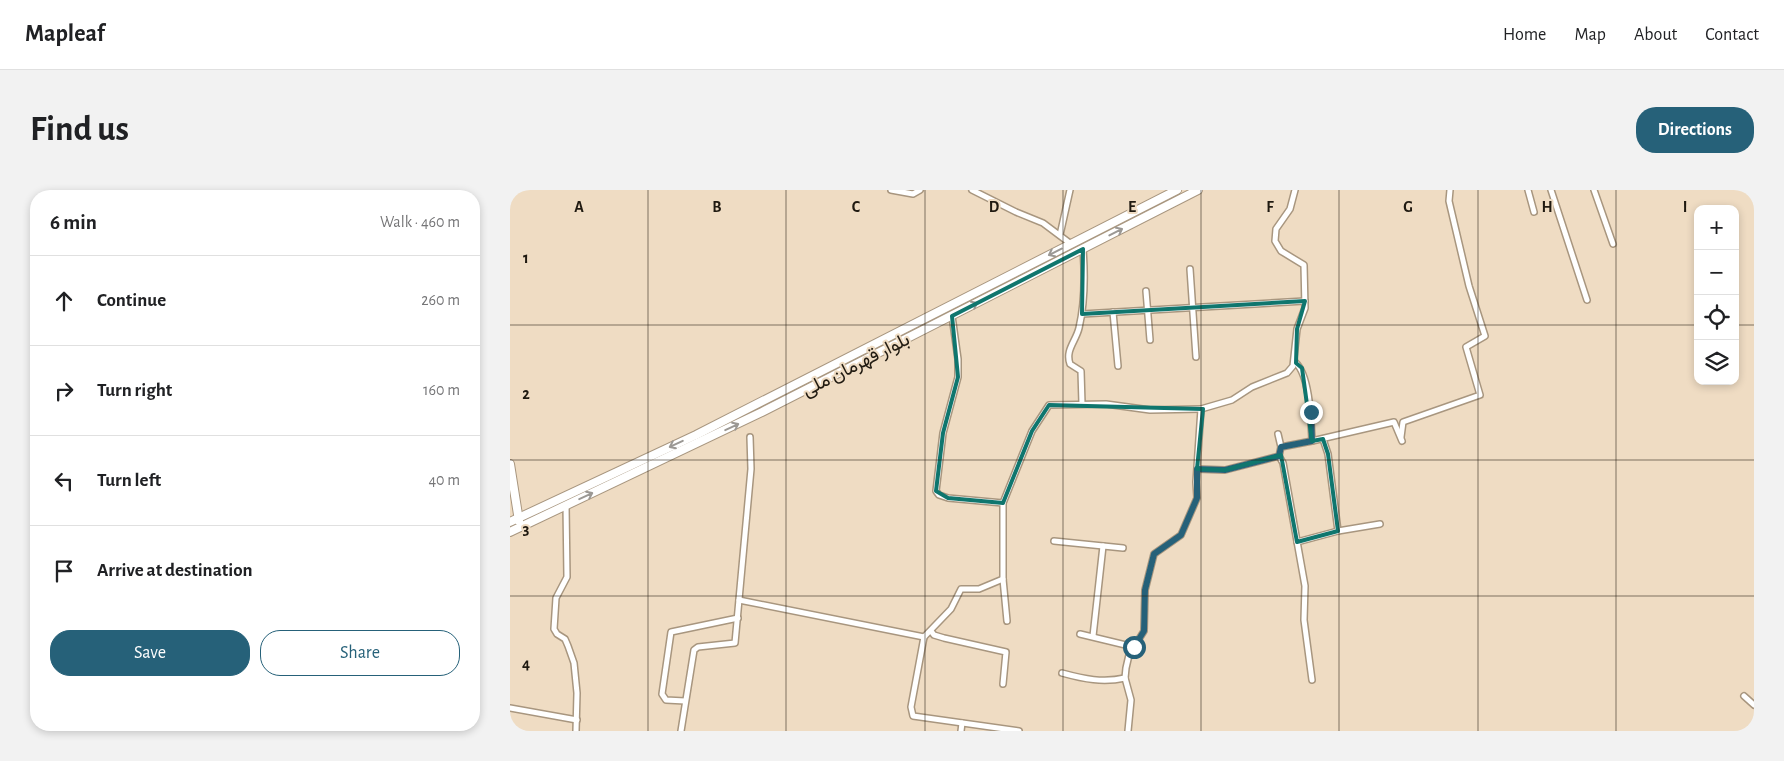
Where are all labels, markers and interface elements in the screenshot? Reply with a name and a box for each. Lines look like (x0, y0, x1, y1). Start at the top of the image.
text: Mapleaf (25, 22, 105, 46)
text: Home (1503, 26, 1546, 44)
text: Map (1574, 26, 1606, 44)
text: About (1634, 26, 1677, 44)
text: Contact (1705, 26, 1759, 44)
button: Directions (1636, 107, 1754, 153)
text: Find us (30, 112, 129, 147)
text: A (574, 199, 584, 215)
text: B (712, 199, 722, 215)
text: C (852, 199, 861, 215)
text: D (989, 199, 1000, 215)
text: E (1128, 199, 1136, 215)
text: F (1266, 199, 1274, 215)
text: G (1403, 199, 1413, 215)
text: H (1541, 199, 1553, 215)
text: I (1683, 199, 1687, 215)
map controls (1694, 205, 1739, 385)
button: + (1694, 205, 1739, 250)
text: 6 min (50, 212, 97, 233)
text: Walk · 460 m (380, 214, 460, 230)
one-way arrow (1108, 227, 1123, 236)
one-way arrow (1048, 248, 1063, 257)
text: 1 (523, 250, 529, 266)
button: − (1694, 250, 1739, 295)
icon: ahead (50, 287, 78, 315)
text: Continue (97, 291, 166, 310)
text: 260 m (421, 292, 460, 308)
button: locate (1694, 295, 1739, 340)
one-way arrow (963, 301, 978, 310)
street label: بلوار قهرمان ملی (799, 330, 913, 401)
button: layers (1694, 340, 1739, 385)
icon: right (50, 377, 78, 405)
text: Turn right (97, 381, 172, 400)
text: 160 m (423, 382, 460, 398)
text: 2 (522, 386, 530, 402)
route end (1300, 401, 1323, 424)
one-way arrow (724, 421, 739, 431)
one-way arrow (669, 440, 684, 449)
icon: left (50, 467, 78, 495)
text: Turn left (97, 471, 161, 490)
text: 40 m (428, 472, 460, 488)
one-way arrow (578, 491, 593, 501)
text: 3 (523, 521, 530, 537)
icon: arrive (50, 557, 78, 585)
text: Arrive at destination (97, 561, 253, 580)
button: Save (50, 630, 250, 676)
button: Share (260, 630, 460, 676)
route start (1123, 636, 1146, 659)
text: 4 (522, 656, 530, 672)

